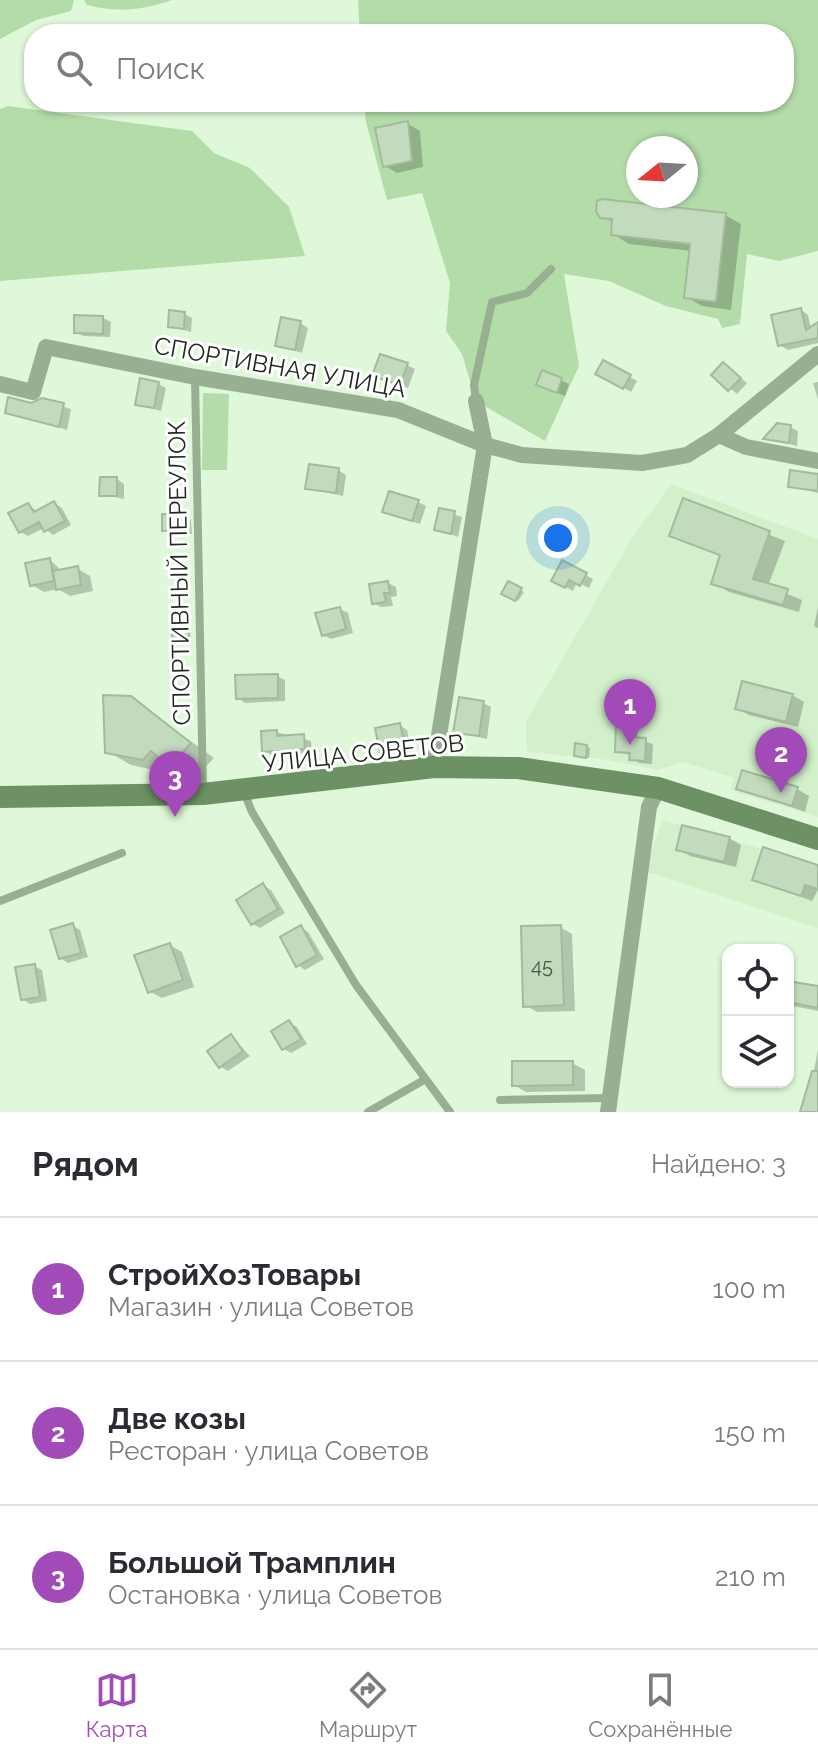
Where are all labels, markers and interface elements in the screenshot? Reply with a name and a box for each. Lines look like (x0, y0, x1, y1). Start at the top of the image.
search box (24, 24, 794, 112)
icon: search (52, 46, 96, 90)
text: Поиск (116, 51, 205, 86)
north arrow (626, 136, 698, 208)
street label: СПОРТИВНАЯ УЛИЦА (152, 331, 408, 403)
street label: СПОРТИВНЫЙ ПЕРЕУЛОК (162, 420, 196, 726)
your location (538, 518, 578, 558)
pin: 1 (604, 679, 656, 745)
pin: 2 (755, 727, 807, 793)
street label: УЛИЦА СОВЕТОВ (261, 728, 465, 778)
pin: 3 (149, 751, 201, 817)
map controls (722, 944, 794, 1088)
button: locate (722, 944, 794, 1016)
house number: 45 (531, 954, 553, 978)
button: layers (722, 1016, 794, 1088)
text: Рядом (32, 1144, 139, 1184)
text: Найдено: 3 (651, 1149, 786, 1179)
text: СтройХозТовары (108, 1257, 361, 1292)
text: 1 (52, 1274, 64, 1304)
text: 100 m (713, 1274, 786, 1304)
text: Магазин · улица Советов (108, 1292, 414, 1322)
text: Две козы (108, 1401, 246, 1436)
text: 2 (51, 1418, 65, 1448)
text: 150 m (714, 1418, 786, 1448)
text: Ресторан · улица Советов (108, 1436, 429, 1466)
text: Большой Трамплин (108, 1545, 396, 1580)
text: 3 (51, 1562, 65, 1592)
text: 210 m (715, 1562, 786, 1592)
text: Остановка · улица Советов (108, 1580, 442, 1610)
tab: Карта (86, 1668, 148, 1742)
tab: Маршрут (319, 1668, 417, 1742)
tab: Сохранённые (588, 1668, 732, 1742)

